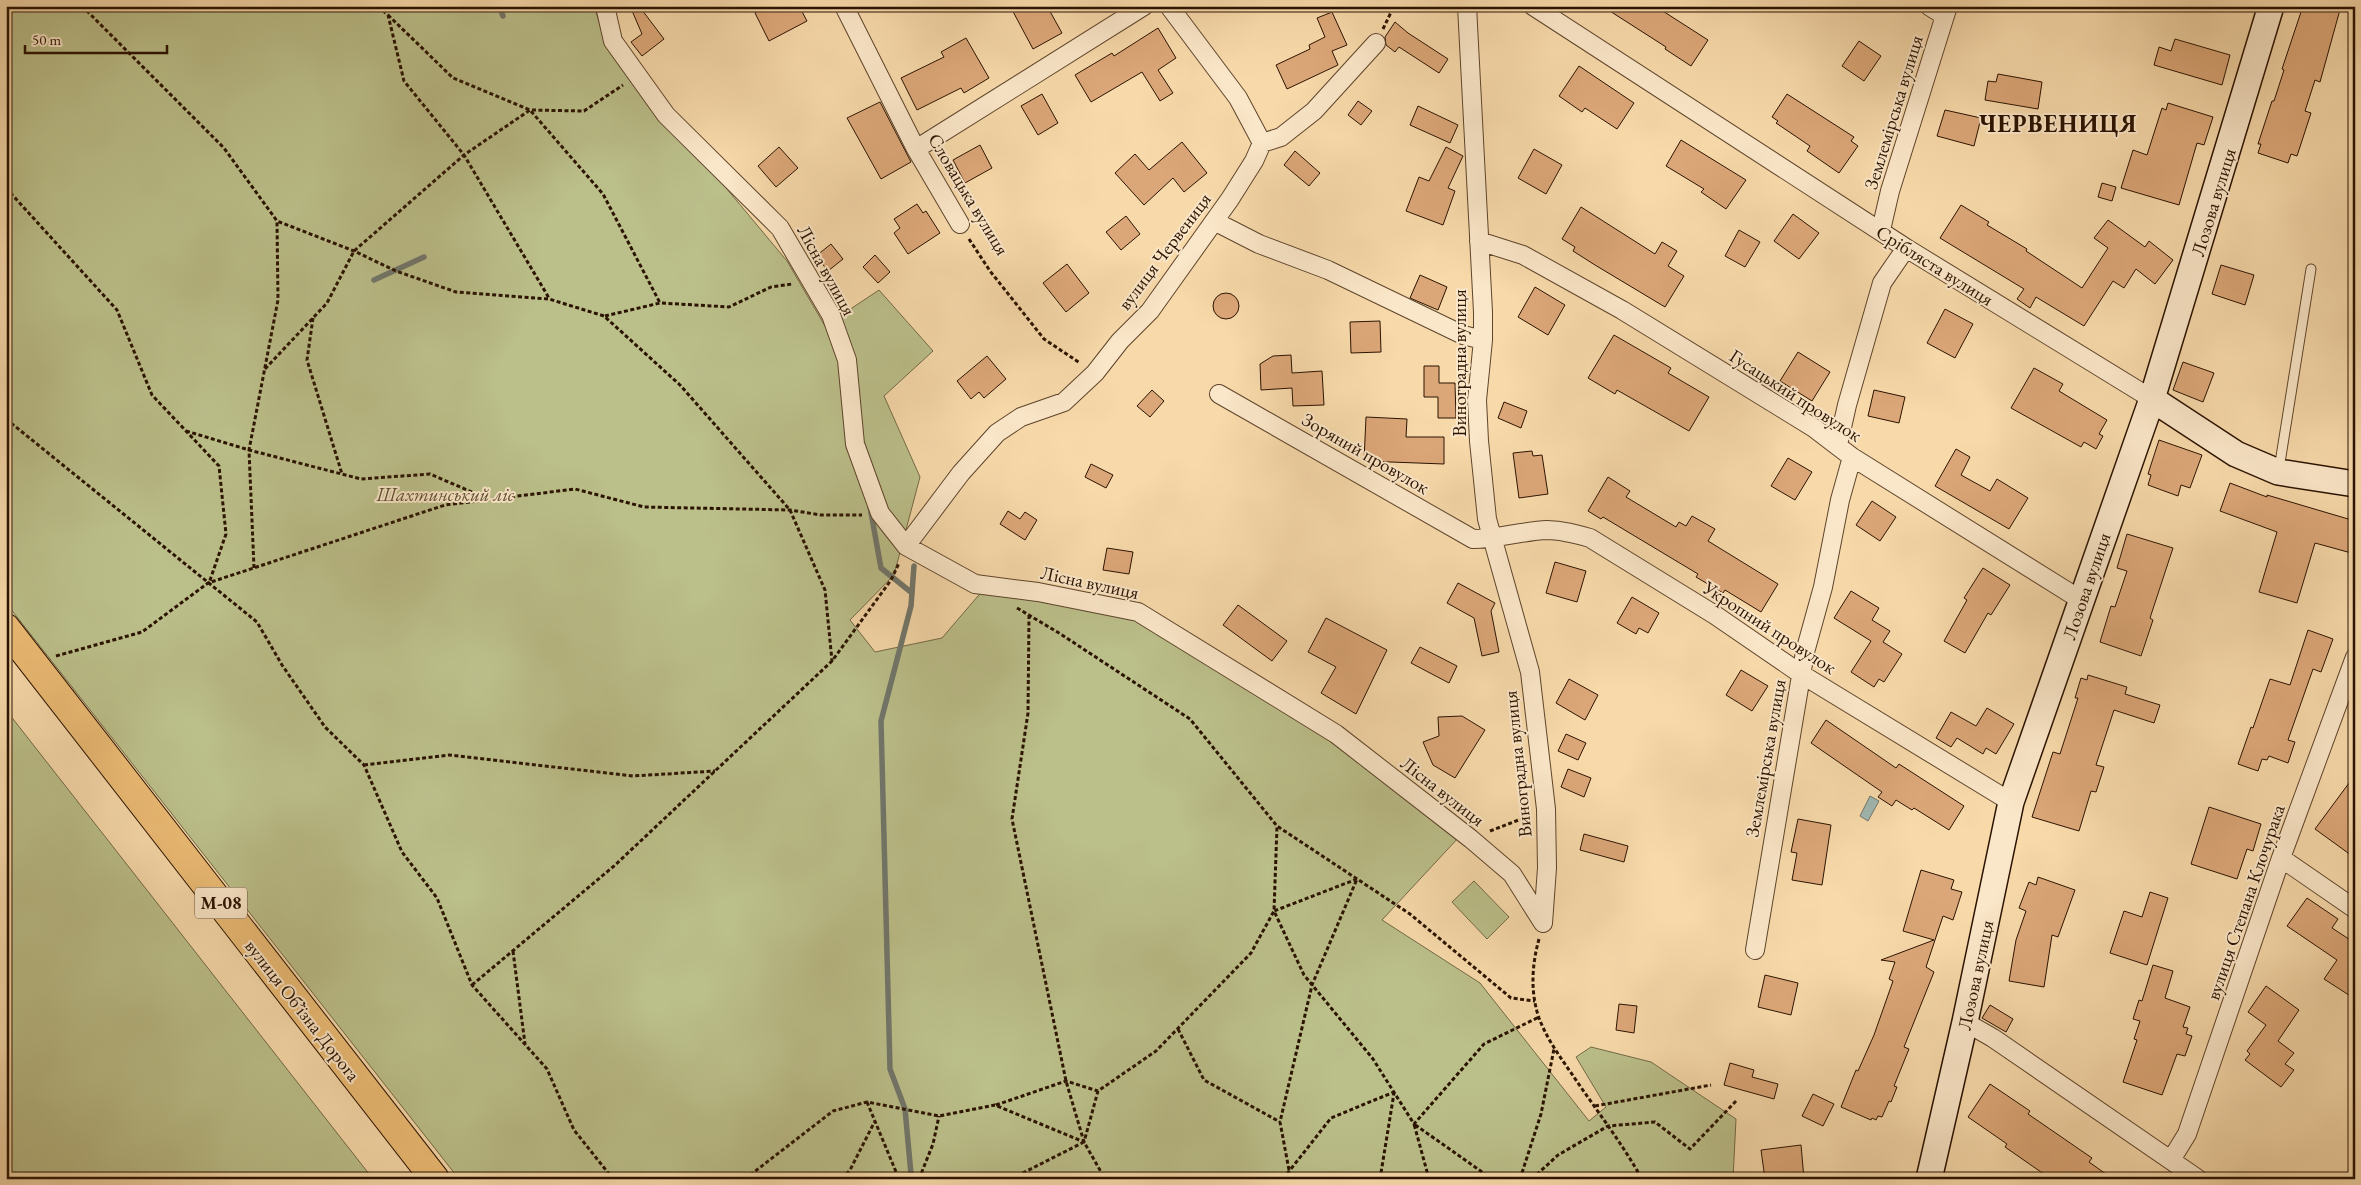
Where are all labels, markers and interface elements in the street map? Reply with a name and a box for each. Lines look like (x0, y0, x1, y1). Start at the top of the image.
scale bar (25, 22, 168, 54)
text: 50 m (32, 30, 61, 49)
street label: Землемірська вулиця (1858, 32, 1929, 192)
district label: ЧЕРВЕНИЦЯ (1979, 108, 2137, 139)
street label: Словацька вулиця (922, 129, 1015, 260)
street label: Лозова вулиця (2185, 145, 2242, 259)
street label: вулиця Червениця (1112, 187, 1217, 315)
street label: Срібляста вулиця (1871, 219, 1999, 312)
street label: Лісна вулиця (791, 220, 862, 320)
street label: Виноградна вулиця (1447, 289, 1472, 437)
street label: Гусацький провулок (1725, 343, 1867, 448)
street label: Зоряний провулок (1298, 407, 1434, 500)
park label: Шахтинський ліс (375, 482, 515, 507)
street label: Лозова вулиця (2056, 529, 2117, 643)
street label: Лісна вулиця (1038, 560, 1142, 605)
street label: Укропний провулок (1697, 574, 1841, 680)
street label: Землемірська вулиця (1739, 677, 1792, 839)
street label: Виноградна вулиця (1497, 689, 1538, 838)
street label: Лісна вулиця (1396, 751, 1490, 832)
street label: вулиця Степана Клочурака (2200, 801, 2291, 1003)
road number: М-08 (195, 888, 247, 918)
street label: Лозова вулиця (1952, 917, 1999, 1032)
street label: вулиця Обʼїзна Дорога (239, 934, 366, 1087)

